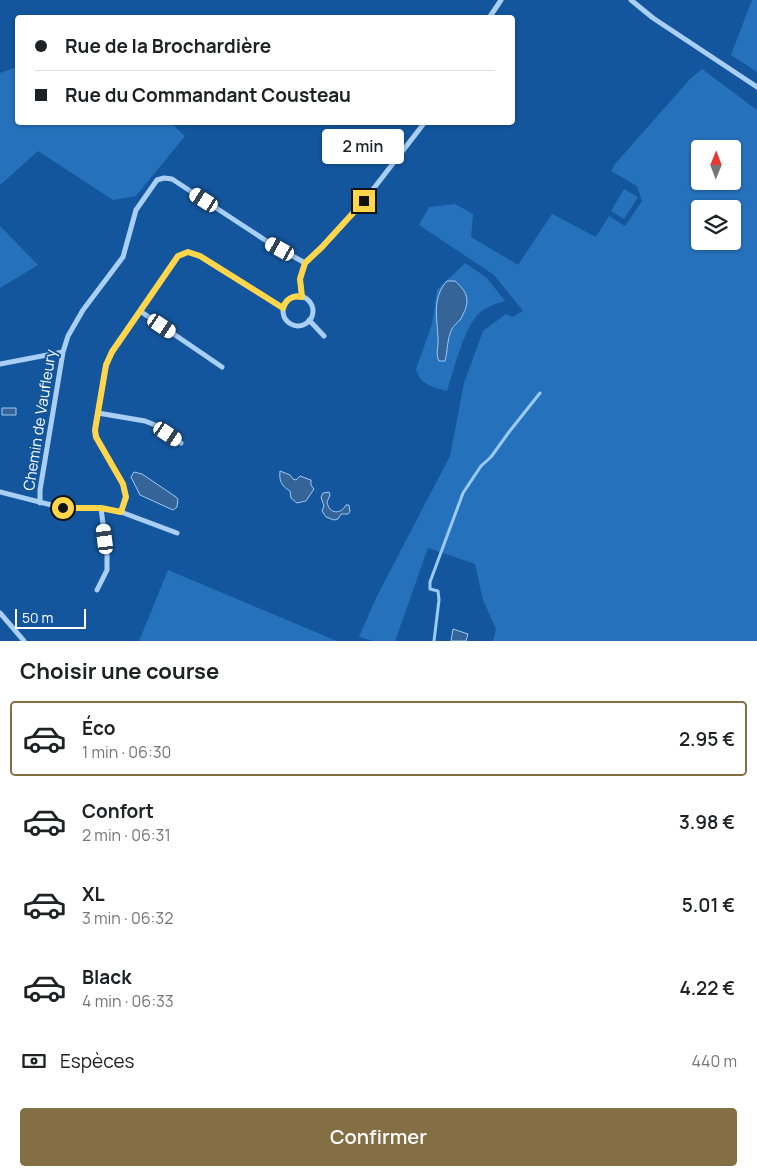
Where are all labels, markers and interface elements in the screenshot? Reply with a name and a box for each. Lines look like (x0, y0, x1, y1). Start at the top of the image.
text: Rue de la Brochardière (65, 33, 271, 59)
text: Rue du Commandant Cousteau (65, 82, 351, 108)
callout: 2 min (323, 128, 405, 164)
text: 2 min (343, 135, 383, 157)
north arrow (691, 140, 741, 190)
map controls (691, 140, 741, 250)
car (187, 186, 220, 214)
route end (353, 190, 375, 212)
button: layers (691, 200, 741, 250)
car (263, 235, 296, 263)
car (145, 311, 178, 341)
street label: Chemin de Vaufleury (18, 348, 61, 492)
car (151, 419, 184, 449)
route start (52, 497, 74, 519)
car (95, 523, 114, 555)
scale bar (15, 606, 86, 629)
text: 50 m (22, 608, 53, 627)
text: Choisir une course (20, 656, 219, 686)
text: Éco (82, 715, 116, 741)
icon: car (22, 716, 67, 761)
text: 2.95 € (679, 726, 735, 752)
text: 1 min · 06:30 (82, 741, 171, 763)
text: Confort (82, 798, 154, 824)
icon: car (22, 799, 67, 844)
text: 3.98 € (679, 809, 735, 835)
text: 2 min · 06:31 (82, 824, 171, 846)
text: XL (82, 881, 105, 907)
icon: car (22, 882, 67, 927)
text: 5.01 € (682, 892, 735, 918)
text: 3 min · 06:32 (82, 907, 173, 929)
text: Black (82, 964, 131, 990)
icon: car (22, 965, 67, 1010)
text: 4.22 € (680, 975, 735, 1001)
text: 4 min · 06:33 (82, 990, 174, 1012)
icon: cash (20, 1047, 48, 1075)
text: Espèces (60, 1048, 134, 1074)
text: 440 m (691, 1050, 737, 1072)
button: Confirmer (20, 1108, 737, 1166)

